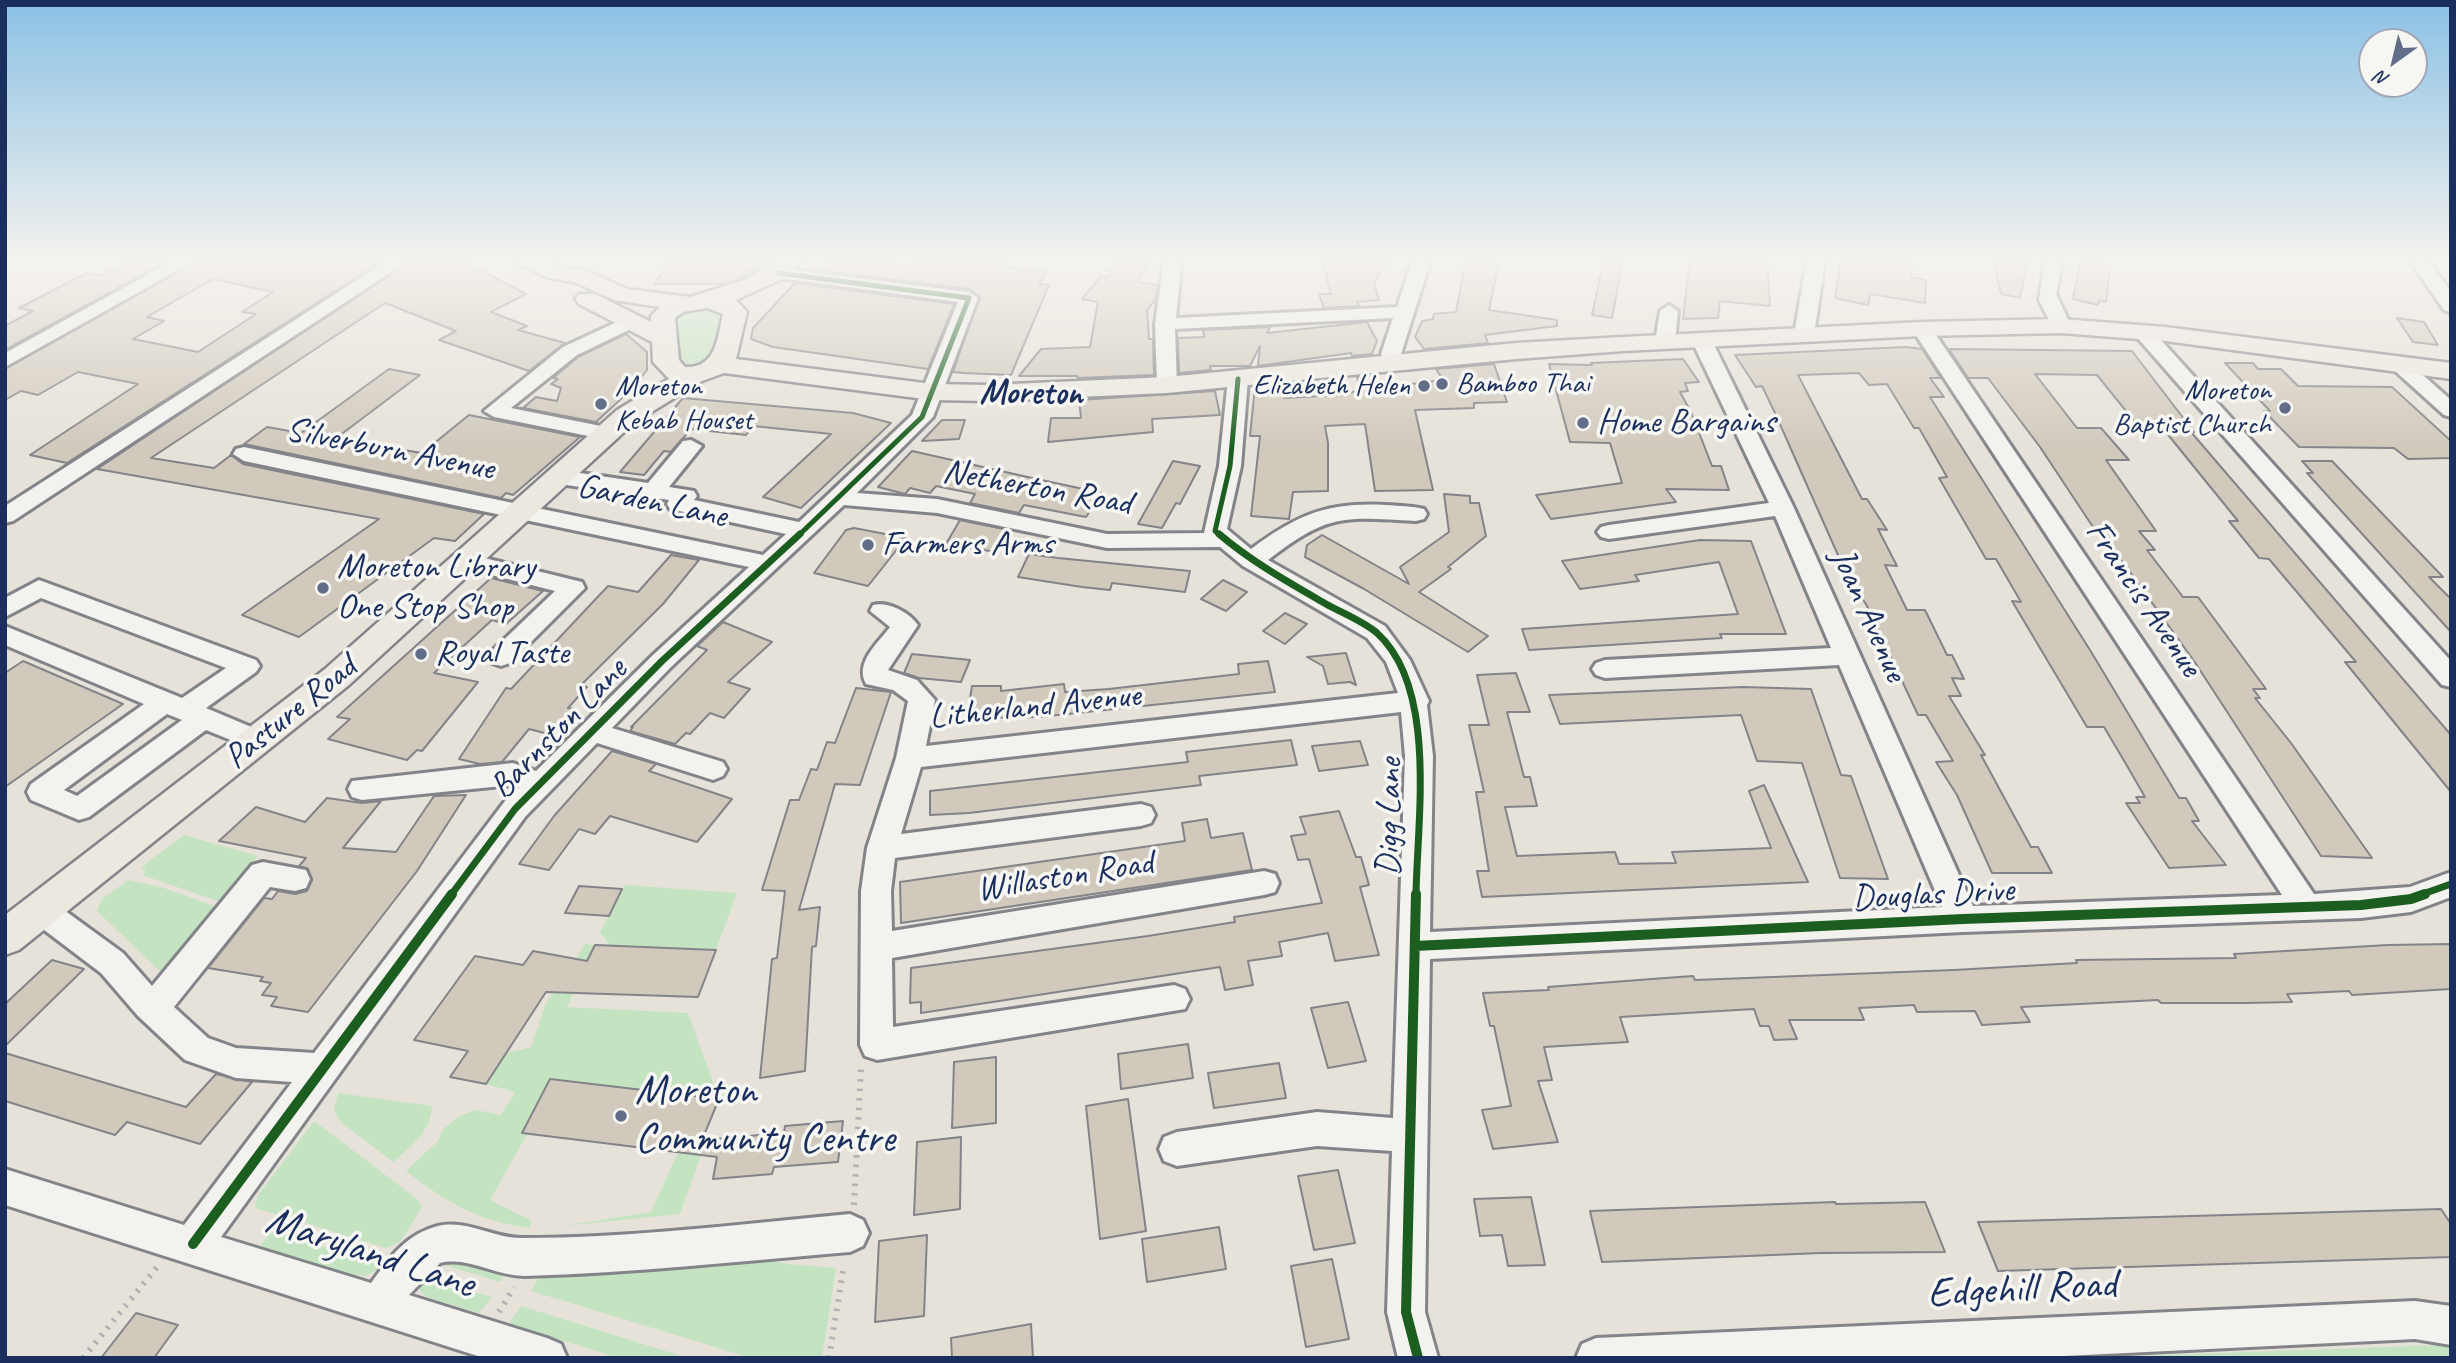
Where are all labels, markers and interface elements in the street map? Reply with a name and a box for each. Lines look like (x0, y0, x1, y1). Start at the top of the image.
north arrow (2358, 28, 2428, 98)
text: N (2371, 66, 2394, 92)
place label: Bamboo Thai (1456, 366, 1590, 402)
place label: Elizabeth Helen (1253, 368, 1410, 404)
place label: Moreton Kebab Houset (615, 369, 752, 440)
district label: Moreton (980, 373, 1082, 415)
place label: Moreton Baptist Church (2113, 373, 2271, 444)
marker: Bamboo Thai (1434, 376, 1450, 392)
marker: Elizabeth Helen (1416, 378, 1432, 394)
marker: Moreton Kebab Houset (593, 396, 609, 412)
marker: Moreton Baptist Church (2277, 400, 2293, 416)
place label: Home Bargains (1597, 402, 1775, 444)
street label: Silverburn Avenue (282, 409, 498, 491)
marker: Home Bargains (1575, 415, 1591, 431)
street label: Netherton Road (939, 451, 1135, 525)
street label: Garden Lane (573, 466, 731, 538)
street label: Francis Avenue (2075, 513, 2211, 685)
place label: Farmers Arms (882, 524, 1054, 566)
marker: Farmers Arms (860, 537, 876, 553)
street label: Joan Avenue (1820, 542, 1916, 688)
place label: Moreton Library One Stop Shop (337, 547, 535, 629)
marker: Moreton Library One Stop Shop (315, 580, 331, 596)
place label: Royal Taste (435, 633, 569, 675)
marker: Royal Taste (413, 646, 429, 662)
street label: Pasture Road (217, 647, 365, 779)
street label: Barnston Lane (482, 650, 636, 808)
street label: Litherland Avenue (927, 675, 1143, 739)
street label: Digg Lane (1368, 758, 1412, 876)
street label: Willaston Road (974, 842, 1156, 912)
street label: Douglas Drive (1851, 870, 2015, 920)
place label: Moreton Community Centre (635, 1067, 895, 1166)
marker: Moreton Community Centre (613, 1108, 629, 1124)
street label: Maryland Lane (259, 1196, 481, 1310)
street label: Edgehill Road (1926, 1260, 2118, 1320)

